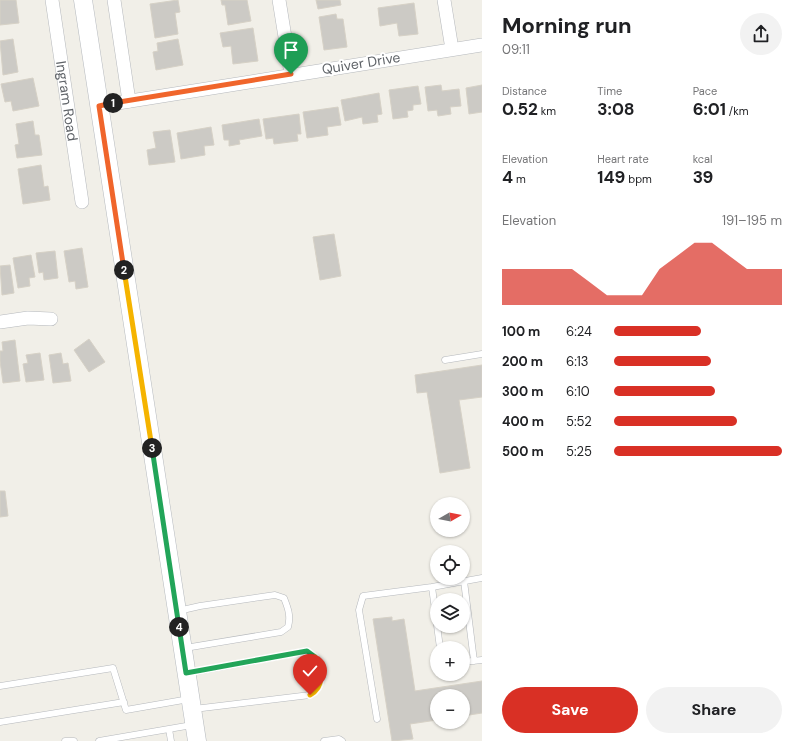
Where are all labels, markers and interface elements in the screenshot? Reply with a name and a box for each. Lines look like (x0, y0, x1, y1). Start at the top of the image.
text: Morning run (502, 11, 632, 40)
button: share (740, 13, 782, 55)
pin (274, 33, 308, 74)
icon: arrive (280, 39, 302, 61)
text: 09:11 (502, 41, 530, 58)
street label: Quiver Drive (320, 48, 402, 78)
street label: Ingram Road (52, 60, 82, 142)
text: Distance (502, 84, 547, 98)
text: Time (597, 84, 622, 98)
text: Pace (693, 84, 717, 98)
pin: 1 (103, 93, 123, 113)
text: 1 (111, 96, 115, 110)
text: 0.52 (502, 98, 538, 120)
text: 3:08 (597, 98, 635, 120)
text: 6:01 (693, 98, 726, 120)
text: km (538, 104, 556, 118)
text: /km (726, 104, 749, 118)
text: Elevation (502, 152, 548, 166)
text: Heart rate (597, 152, 649, 166)
text: kcal (693, 152, 713, 166)
text: 4 (502, 166, 513, 188)
text: 149 (597, 166, 625, 188)
text: 39 (693, 166, 713, 188)
text: m (513, 172, 526, 186)
text: bpm (625, 172, 652, 186)
text: Elevation (502, 212, 556, 229)
text: 191–195 m (722, 212, 782, 229)
pin: 2 (114, 260, 134, 280)
text: 2 (121, 263, 127, 277)
text: 100 m (502, 323, 540, 340)
text: 6:24 (566, 323, 592, 340)
text: 200 m (502, 353, 543, 370)
text: 6:13 (566, 353, 589, 370)
text: 300 m (502, 383, 543, 400)
text: 6:10 (566, 383, 590, 400)
text: 400 m (502, 413, 544, 430)
text: 5:52 (566, 413, 592, 430)
pin: 3 (142, 438, 162, 458)
text: 3 (149, 441, 155, 455)
text: 500 m (502, 443, 544, 460)
text: 5:25 (566, 443, 592, 460)
north arrow (430, 497, 470, 537)
map controls (430, 497, 470, 729)
button: locate (430, 545, 470, 585)
button: layers (430, 593, 470, 633)
pin: 4 (169, 617, 189, 637)
text: 4 (175, 620, 183, 634)
button: + (430, 641, 470, 681)
pin (293, 654, 327, 695)
icon: check (299, 660, 321, 682)
button: Save (502, 687, 638, 733)
button: Share (646, 687, 782, 733)
button: − (430, 689, 470, 729)

